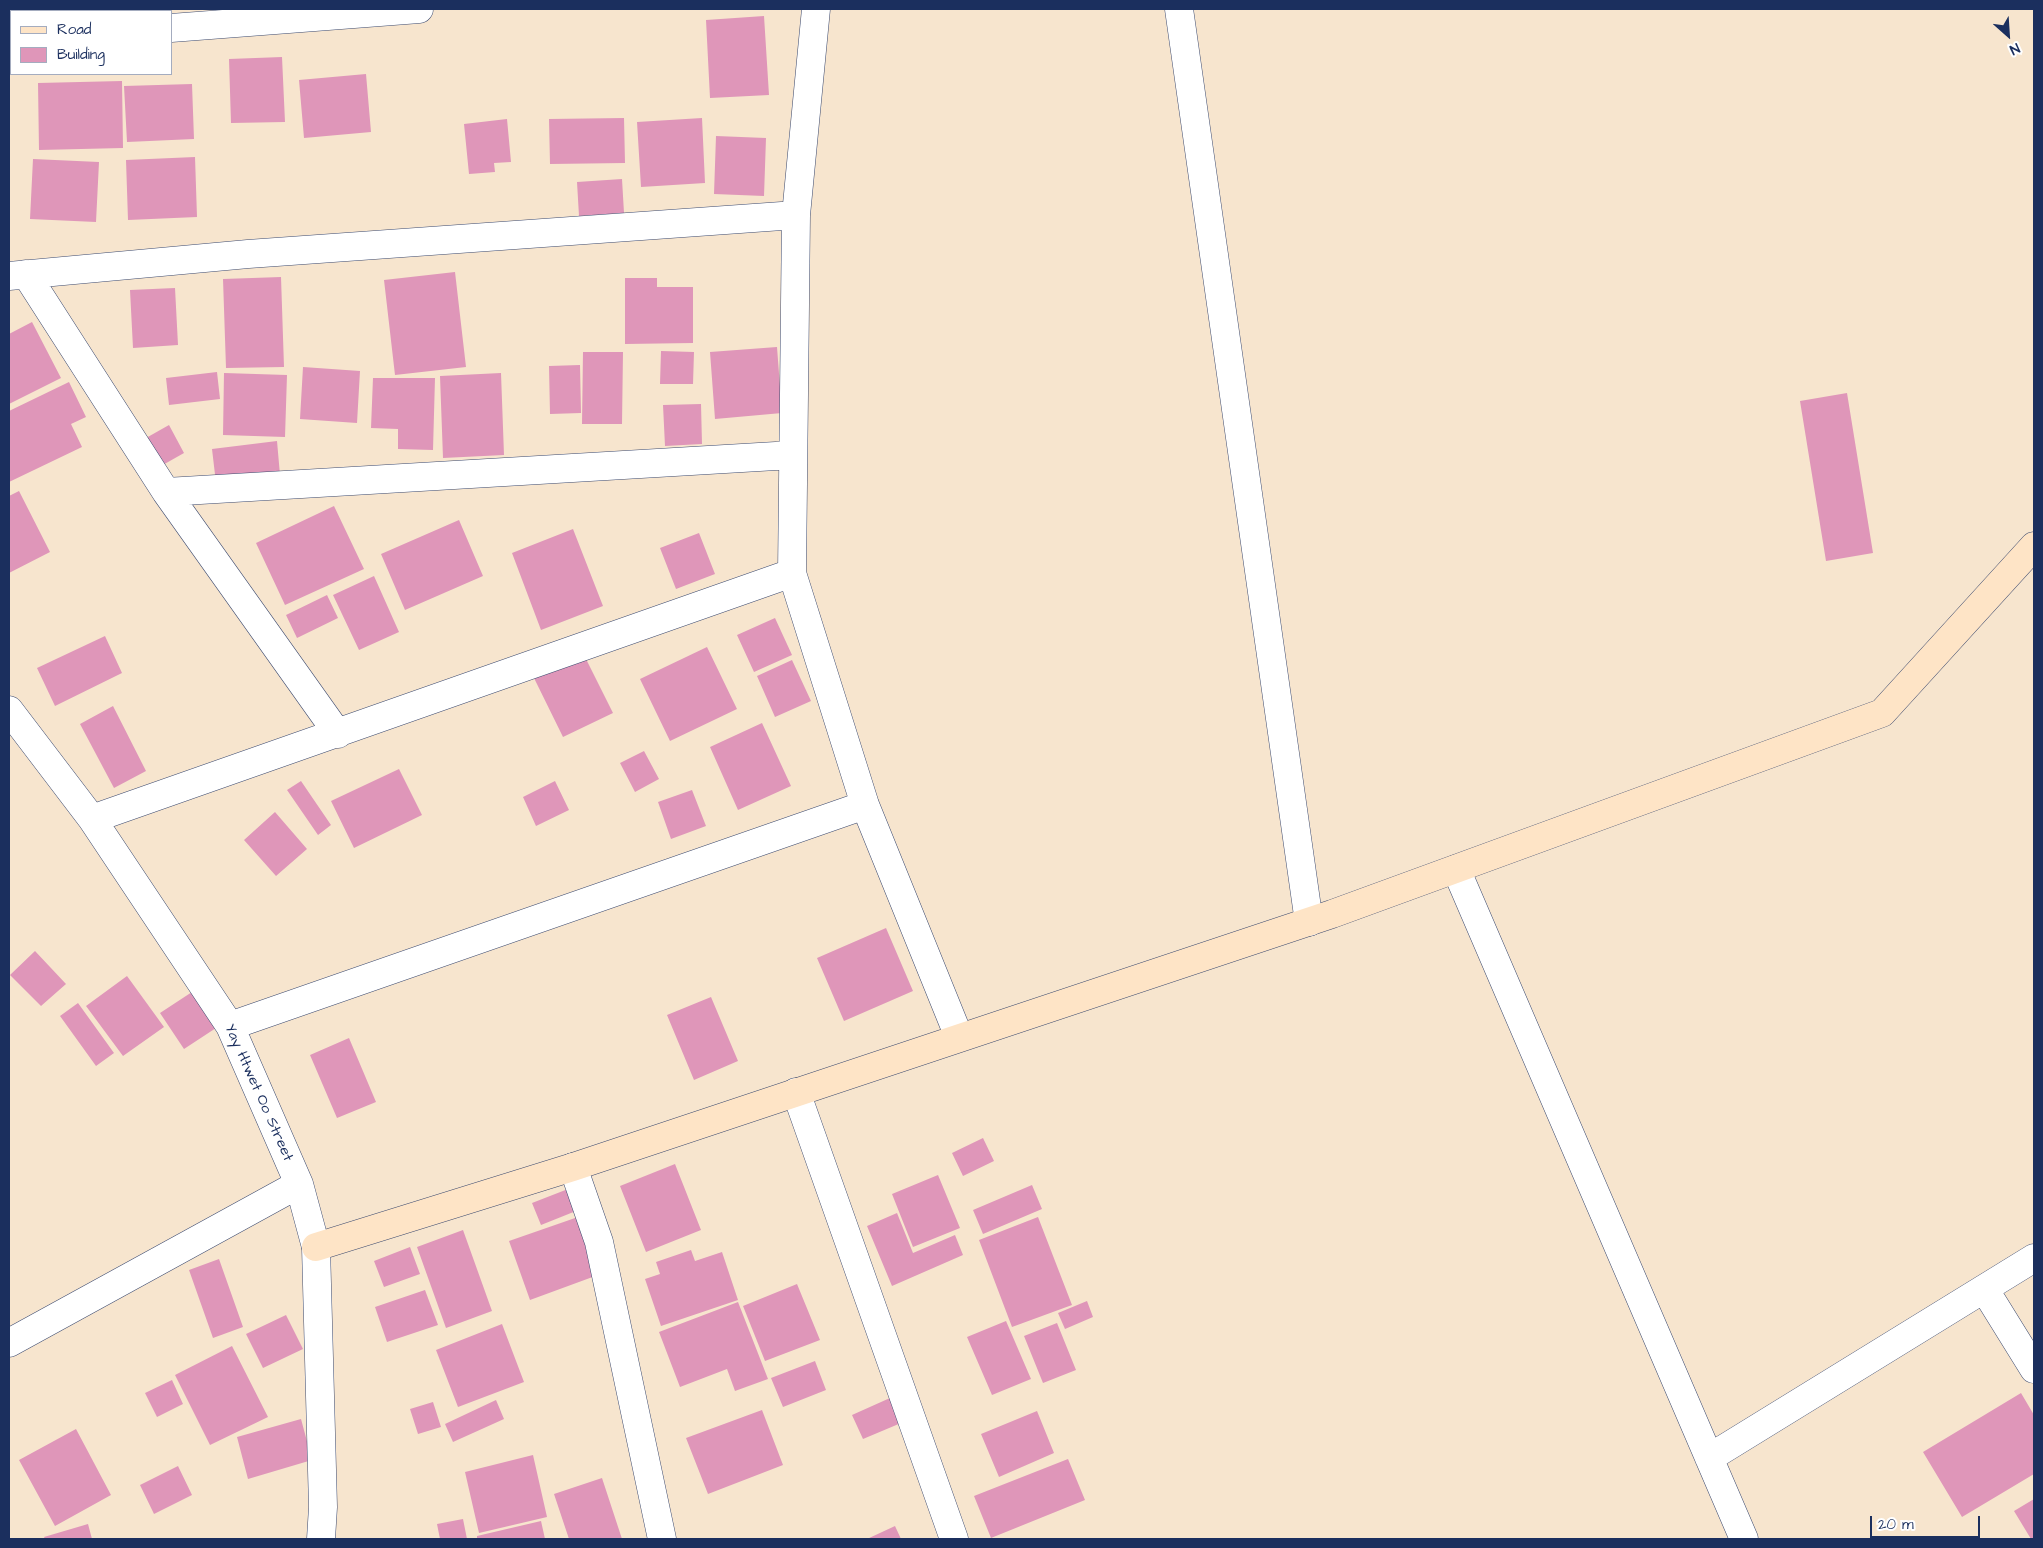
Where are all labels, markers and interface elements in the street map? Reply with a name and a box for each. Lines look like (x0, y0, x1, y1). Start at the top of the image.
legend (10, 10, 172, 75)
north arrow (1983, 10, 2033, 60)
text: Road (57, 19, 91, 40)
text: N (2006, 38, 2023, 59)
text: Building (57, 44, 105, 65)
street label: Yay Htwet Oo Street (220, 1022, 296, 1164)
scale bar (1873, 1506, 1983, 1538)
text: 20 m (1878, 1514, 1914, 1535)

